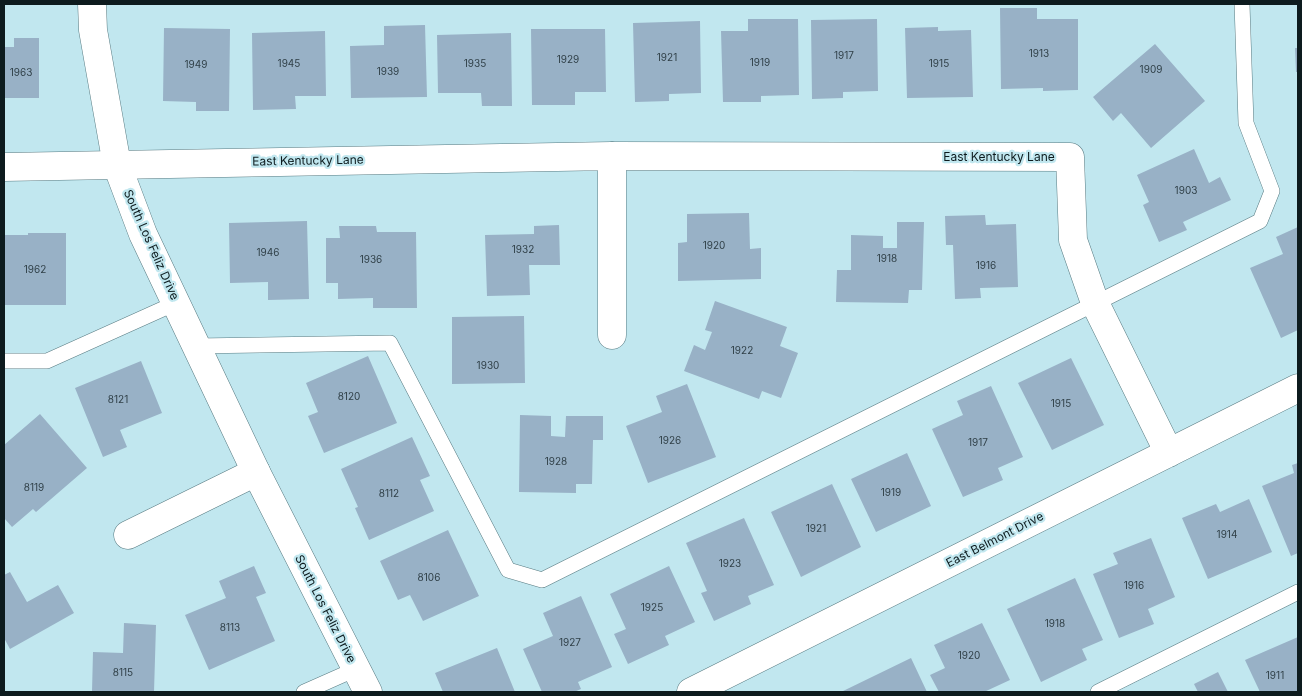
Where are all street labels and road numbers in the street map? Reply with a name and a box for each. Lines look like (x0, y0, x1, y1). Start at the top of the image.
street label: East Kentucky Lane (943, 150, 1055, 164)
street label: East Kentucky Lane (252, 153, 364, 169)
street label: South Los Feliz Drive (120, 188, 182, 302)
street label: East Belmont Drive (944, 509, 1046, 571)
street label: South Los Feliz Drive (292, 553, 358, 665)

